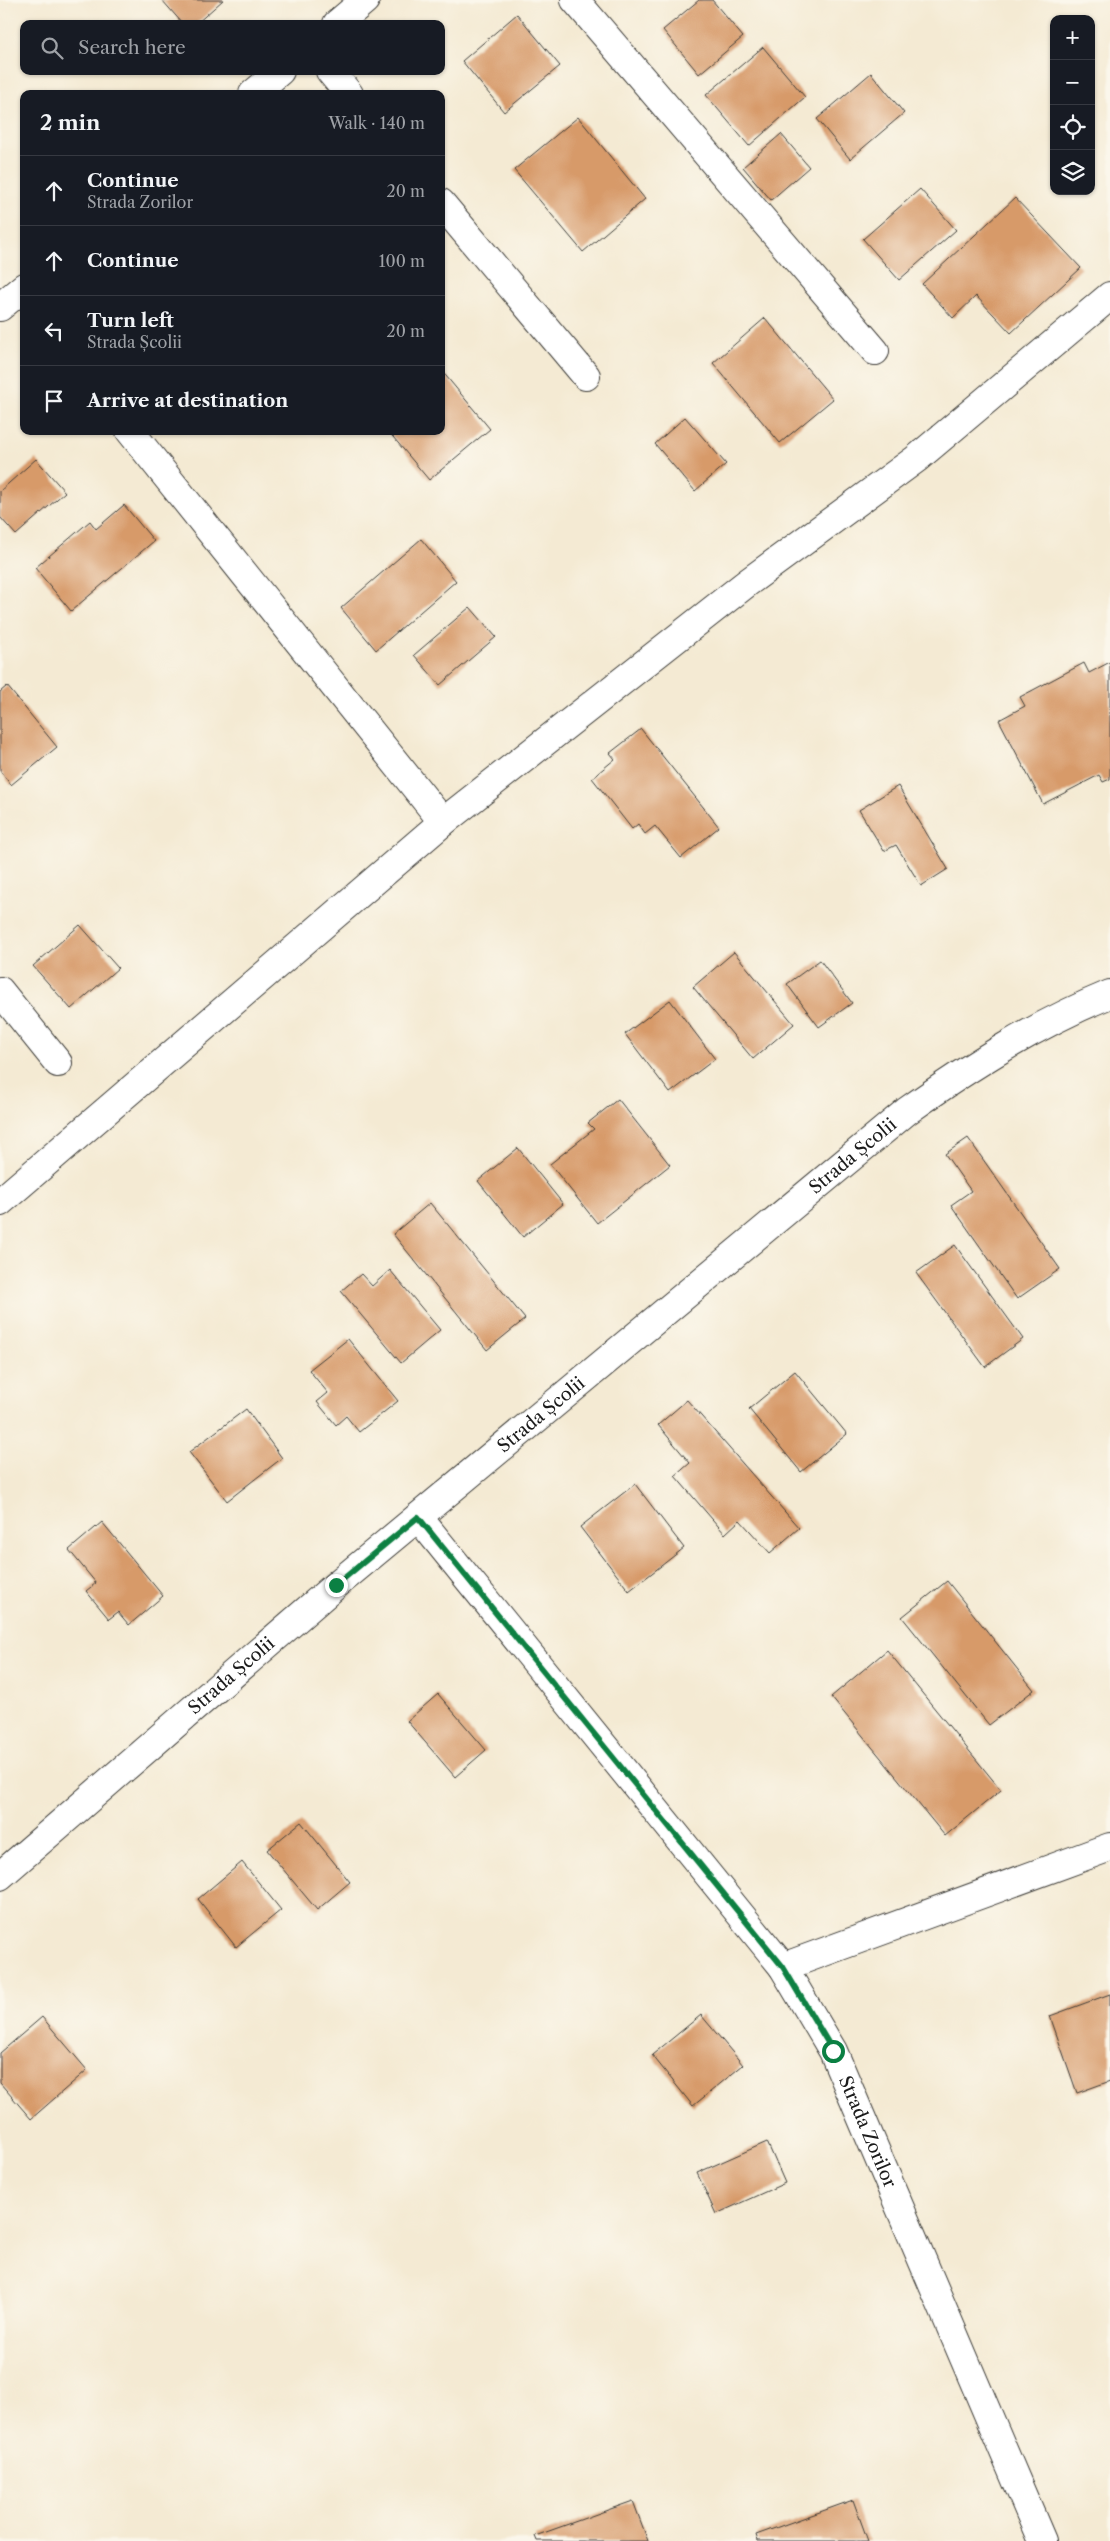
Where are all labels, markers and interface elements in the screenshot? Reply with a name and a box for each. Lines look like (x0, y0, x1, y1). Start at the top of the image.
map controls (1050, 15, 1095, 195)
button: + (1050, 15, 1095, 60)
search box (20, 20, 445, 75)
icon: search (38, 34, 66, 62)
text: Search here (78, 36, 186, 59)
button: − (1050, 60, 1095, 105)
button: locate (1050, 105, 1095, 150)
text: 2 min (40, 110, 100, 135)
text: Walk · 140 m (328, 113, 425, 133)
button: layers (1050, 150, 1095, 195)
text: Continue (87, 169, 179, 192)
icon: ahead (40, 177, 68, 205)
text: 20 m (386, 181, 425, 201)
text: Strada Zorilor (87, 192, 193, 212)
icon: ahead (40, 247, 68, 275)
text: Continue (87, 249, 179, 272)
text: 100 m (379, 251, 425, 271)
text: Turn left (87, 309, 174, 332)
icon: left (40, 317, 68, 345)
text: 20 m (386, 321, 425, 341)
text: Strada Școlii (87, 332, 182, 352)
icon: arrive (40, 387, 68, 415)
text: Arrive at destination (87, 389, 288, 412)
street label: Strada Școlii (805, 1113, 901, 1199)
street label: Strada Școlii (493, 1372, 590, 1457)
route end (325, 1574, 348, 1597)
street label: Strada Școlii (184, 1632, 279, 1719)
route start (822, 2040, 845, 2063)
street label: Strada Zorilor (834, 2073, 901, 2191)

